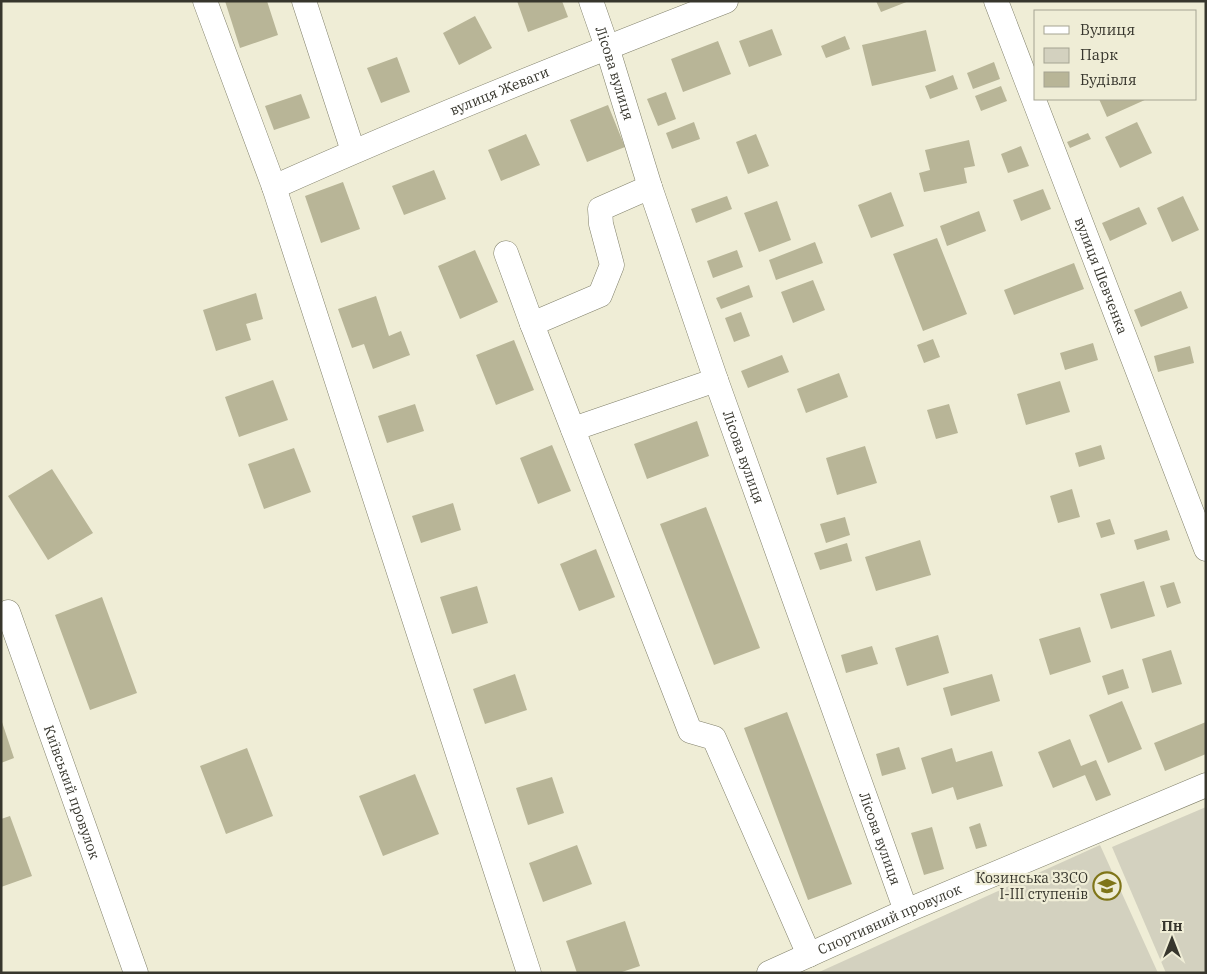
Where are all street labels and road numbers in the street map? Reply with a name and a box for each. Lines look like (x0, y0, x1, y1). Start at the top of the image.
street label: Лісова вулиця (591, 24, 638, 122)
street label: вулиця Жеваги (447, 63, 552, 119)
street label: вулиця Шевченка (1071, 215, 1132, 337)
street label: Лісова вулиця (719, 408, 768, 506)
street label: Київський провулок (40, 723, 104, 861)
street label: Лісова вулиця (855, 789, 905, 887)
street label: Спортивний провулок (815, 880, 964, 959)

